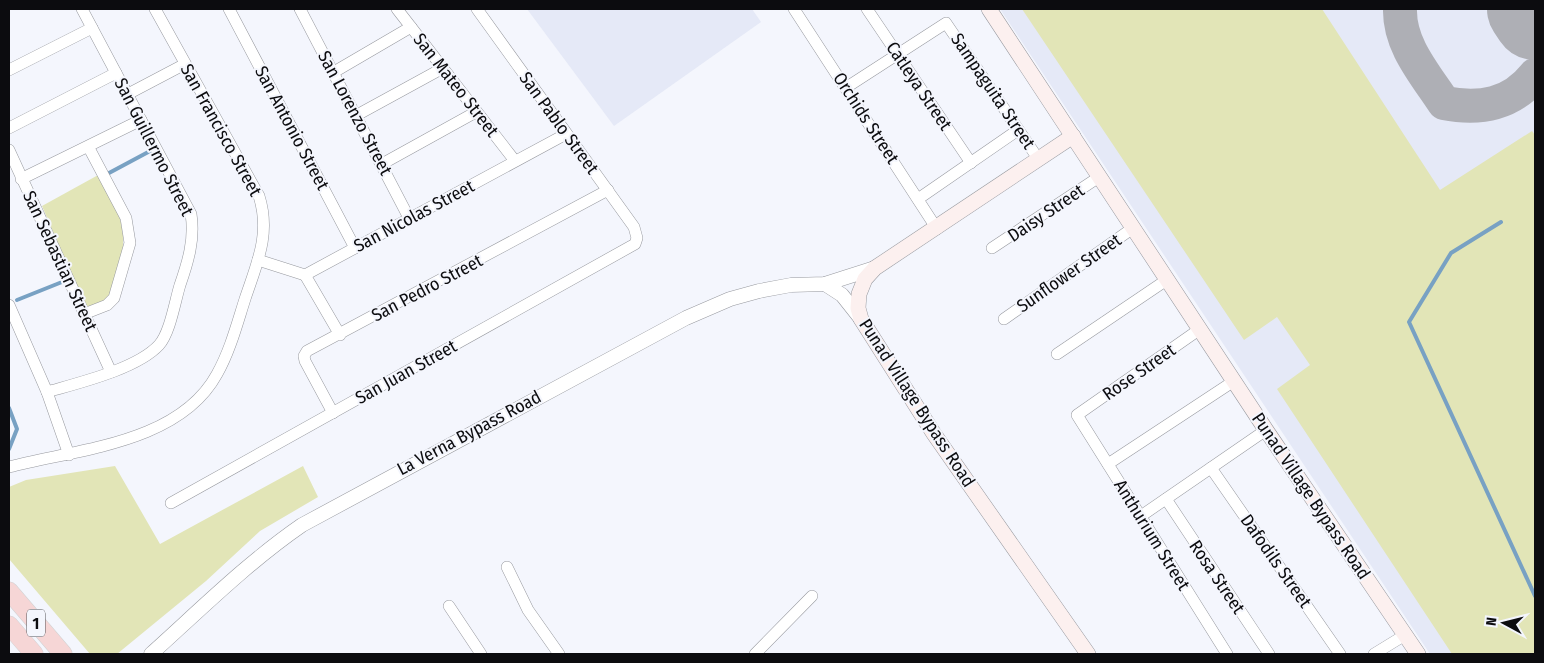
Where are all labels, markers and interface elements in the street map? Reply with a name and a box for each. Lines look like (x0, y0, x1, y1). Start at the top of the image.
street label: San Mateo Street (409, 29, 503, 141)
street label: Sampaguita Street (946, 29, 1040, 153)
street label: Catleya Street (881, 38, 957, 135)
street label: San Lorenzo Street (313, 47, 397, 179)
street label: San Francisco Street (176, 60, 267, 200)
street label: San Antonio Street (250, 62, 334, 194)
street label: San Pablo Street (515, 68, 604, 178)
street label: Orchids Street (828, 68, 904, 168)
street label: San Guillermo Street (110, 74, 198, 220)
street label: San Nicolas Street (350, 175, 478, 257)
street label: Daisy Street (1004, 179, 1089, 247)
street label: San Sebastian Street (18, 187, 102, 335)
street label: Sunflower Street (1013, 229, 1126, 317)
street label: San Pedro Street (368, 249, 486, 326)
street label: Punad Village Bypass Road (854, 315, 980, 491)
street label: San Juan Street (351, 335, 461, 409)
street label: Rose Street (1098, 339, 1180, 405)
street label: La Verna Bypass Road (393, 386, 545, 480)
street label: Punad Village Bypass Road (1247, 408, 1375, 584)
street label: Anthurium Street (1109, 476, 1195, 594)
street label: Dafodils Street (1236, 510, 1316, 612)
street label: Rosa Street (1184, 536, 1250, 618)
north arrow (1479, 598, 1529, 648)
road number: 1 (27, 610, 45, 636)
text: N (1483, 616, 1501, 627)

